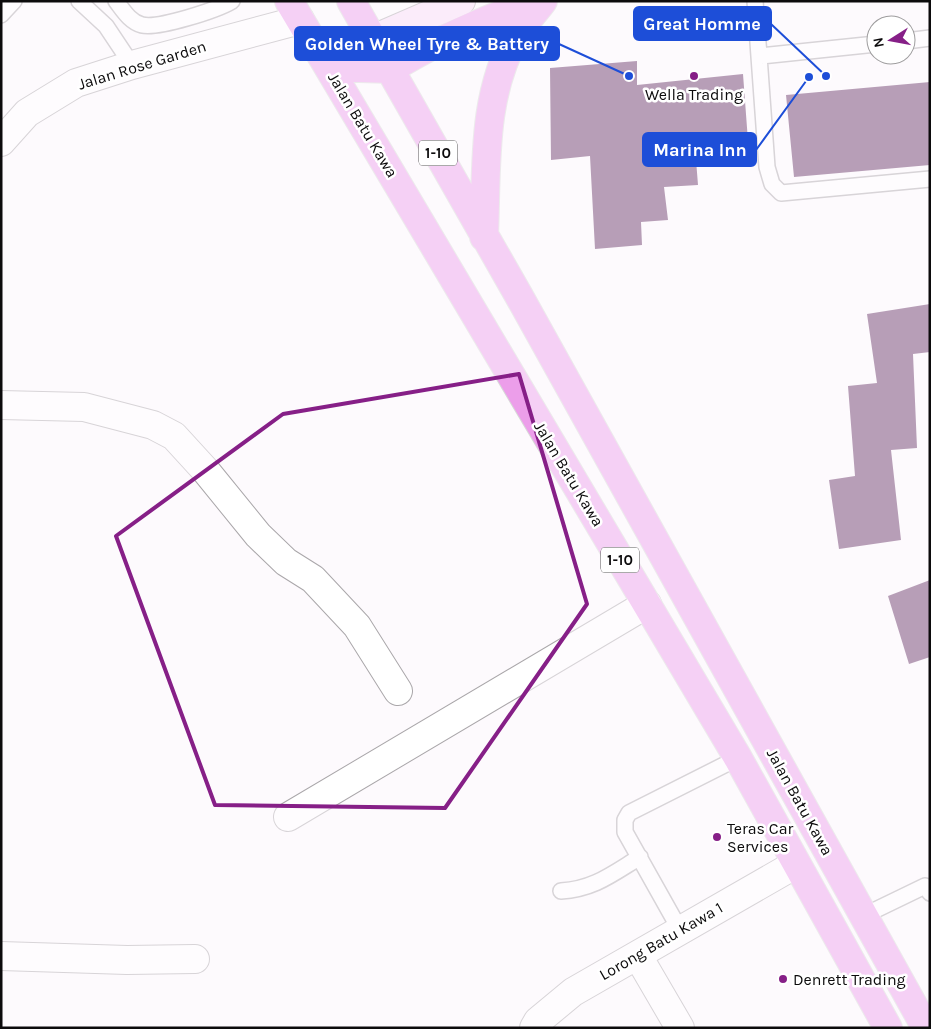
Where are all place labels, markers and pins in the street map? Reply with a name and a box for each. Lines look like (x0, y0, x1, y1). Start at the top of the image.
callout: Great Homme (634, 7, 771, 40)
callout: Golden Wheel Tyre & Battery (295, 27, 559, 60)
marker: Wella Trading (688, 70, 700, 82)
place label: Wella Trading (645, 85, 743, 104)
callout: Marina Inn (643, 133, 756, 166)
place label: Teras Car Services (727, 819, 793, 856)
marker: Teras Car Services (711, 831, 723, 843)
place label: Denrett Trading (793, 970, 906, 989)
marker: Denrett Trading (777, 973, 789, 985)

